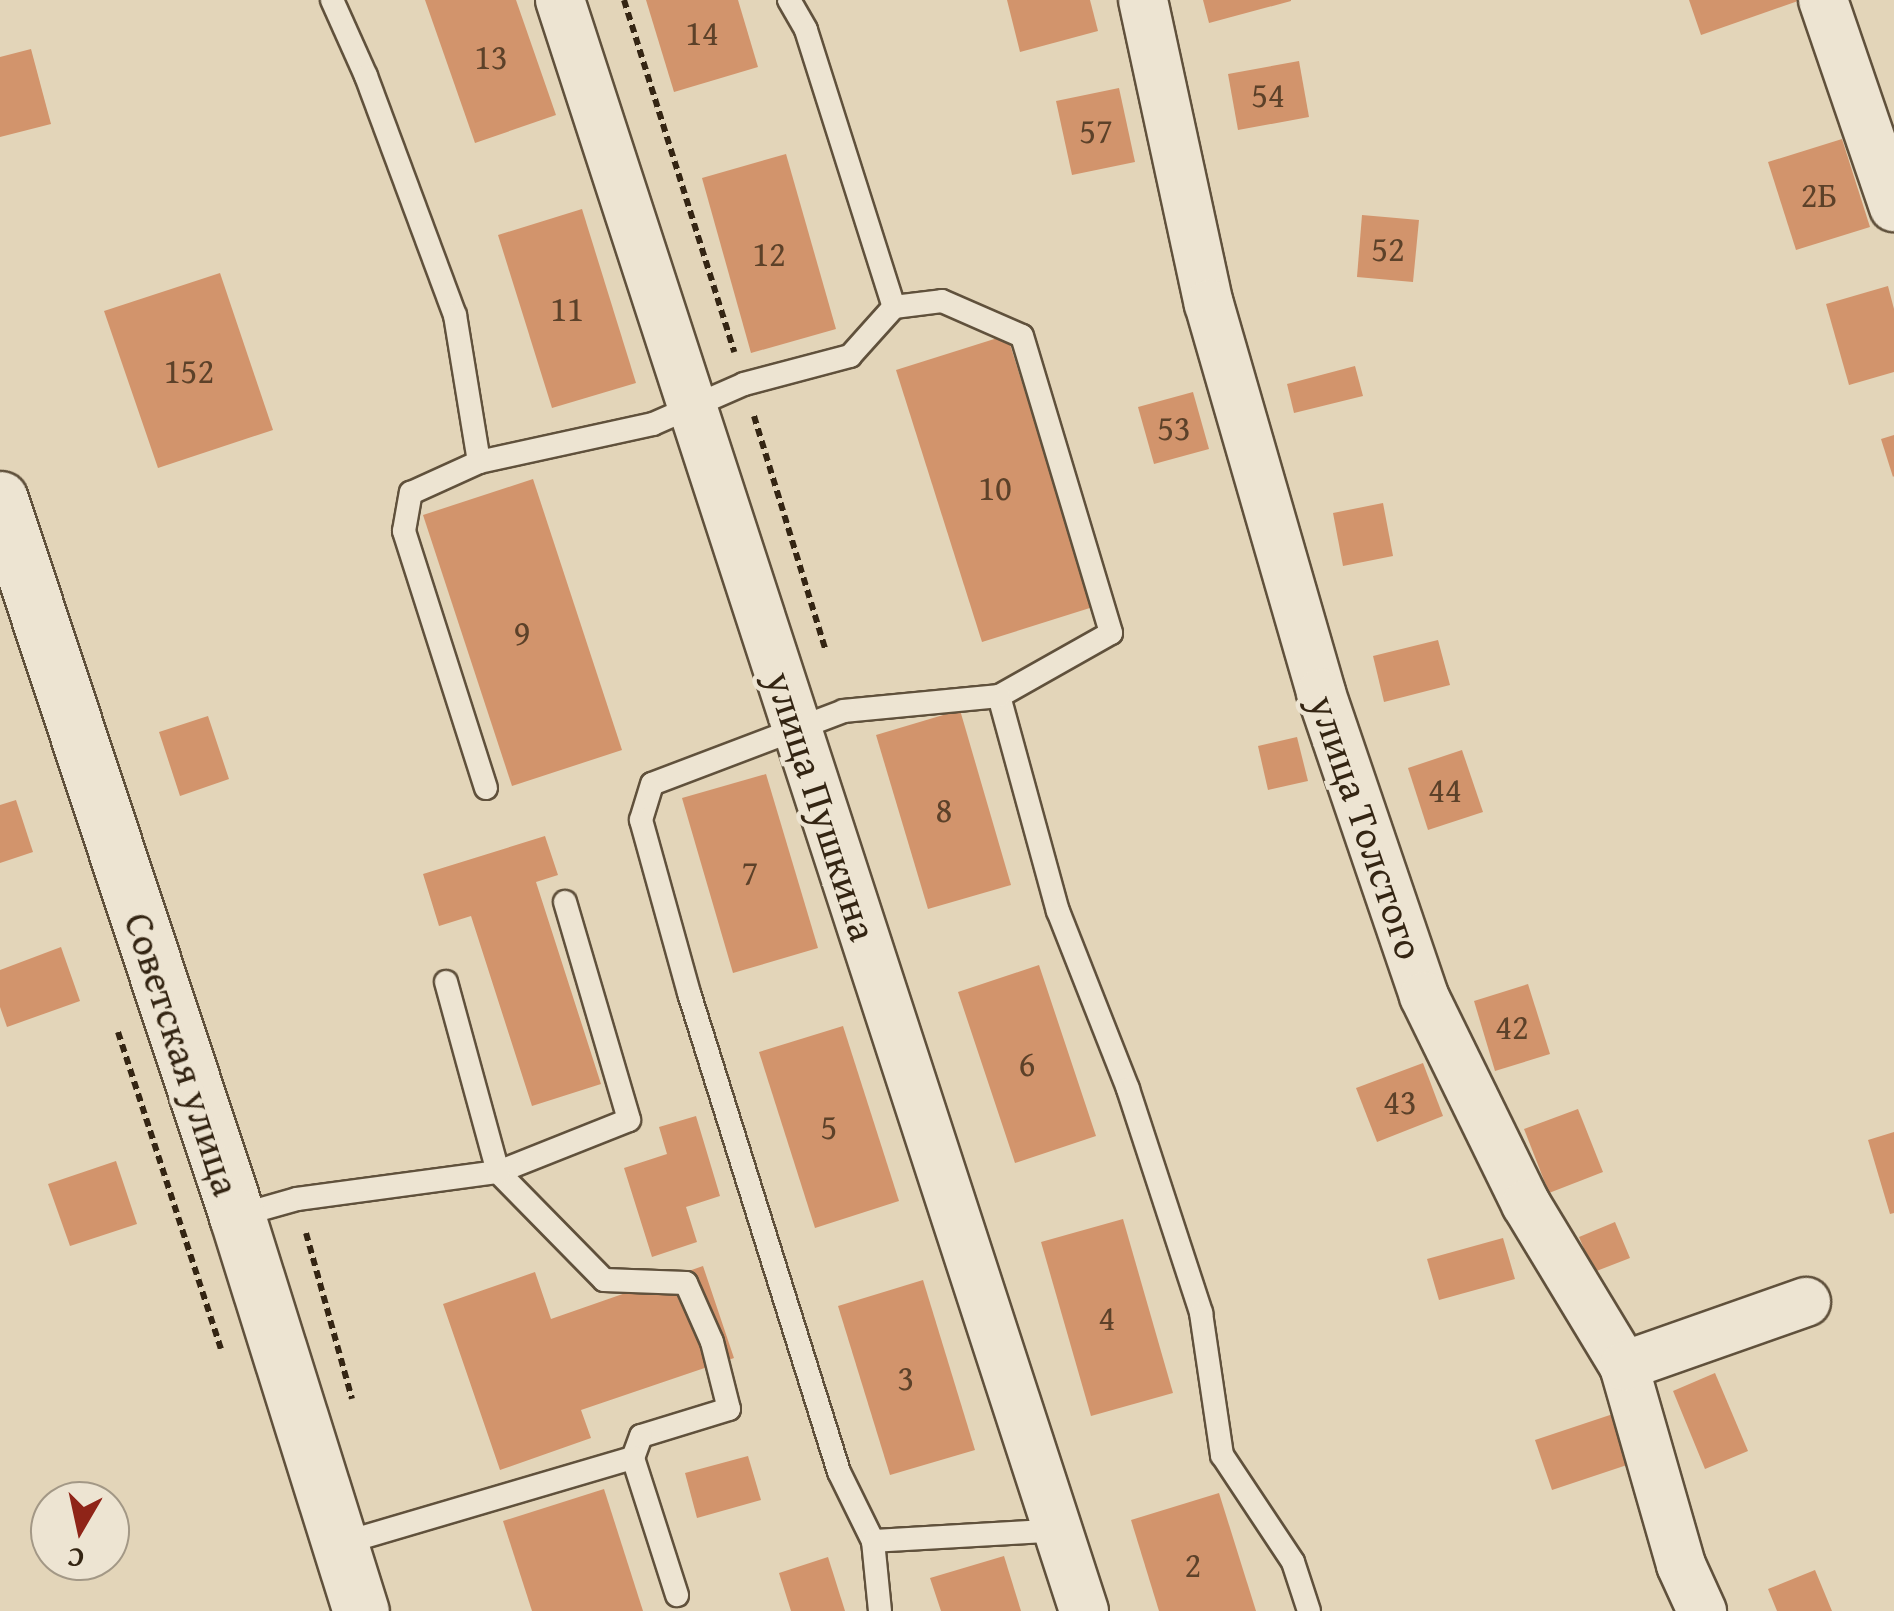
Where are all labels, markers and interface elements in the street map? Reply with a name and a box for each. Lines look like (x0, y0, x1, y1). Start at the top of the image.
house number: 14 (685, 12, 719, 54)
house number: 13 (474, 36, 508, 78)
house number: 54 (1251, 74, 1285, 116)
house number: 57 (1079, 110, 1113, 152)
house number: 2Б (1801, 174, 1837, 216)
house number: 52 (1371, 228, 1405, 270)
house number: 12 (752, 233, 786, 275)
house number: 11 (550, 288, 584, 330)
house number: 152 (164, 350, 214, 392)
house number: 53 (1157, 407, 1191, 449)
house number: 10 (978, 467, 1012, 509)
house number: 9 (514, 612, 530, 654)
street label: улица Пушкина (756, 665, 888, 947)
street label: улица Толстого (1299, 689, 1435, 965)
house number: 44 (1428, 769, 1462, 811)
house number: 8 (936, 789, 952, 831)
house number: 7 (742, 852, 758, 894)
street label: Советская улица (115, 907, 251, 1201)
house number: 42 (1495, 1006, 1529, 1048)
house number: 6 (1019, 1043, 1035, 1085)
house number: 43 (1383, 1081, 1417, 1123)
house number: 5 (821, 1106, 837, 1148)
house number: 4 (1099, 1297, 1115, 1339)
house number: 3 (898, 1357, 914, 1399)
north arrow (30, 1481, 130, 1581)
text: С (65, 1538, 87, 1581)
house number: 2 (1185, 1544, 1201, 1586)

